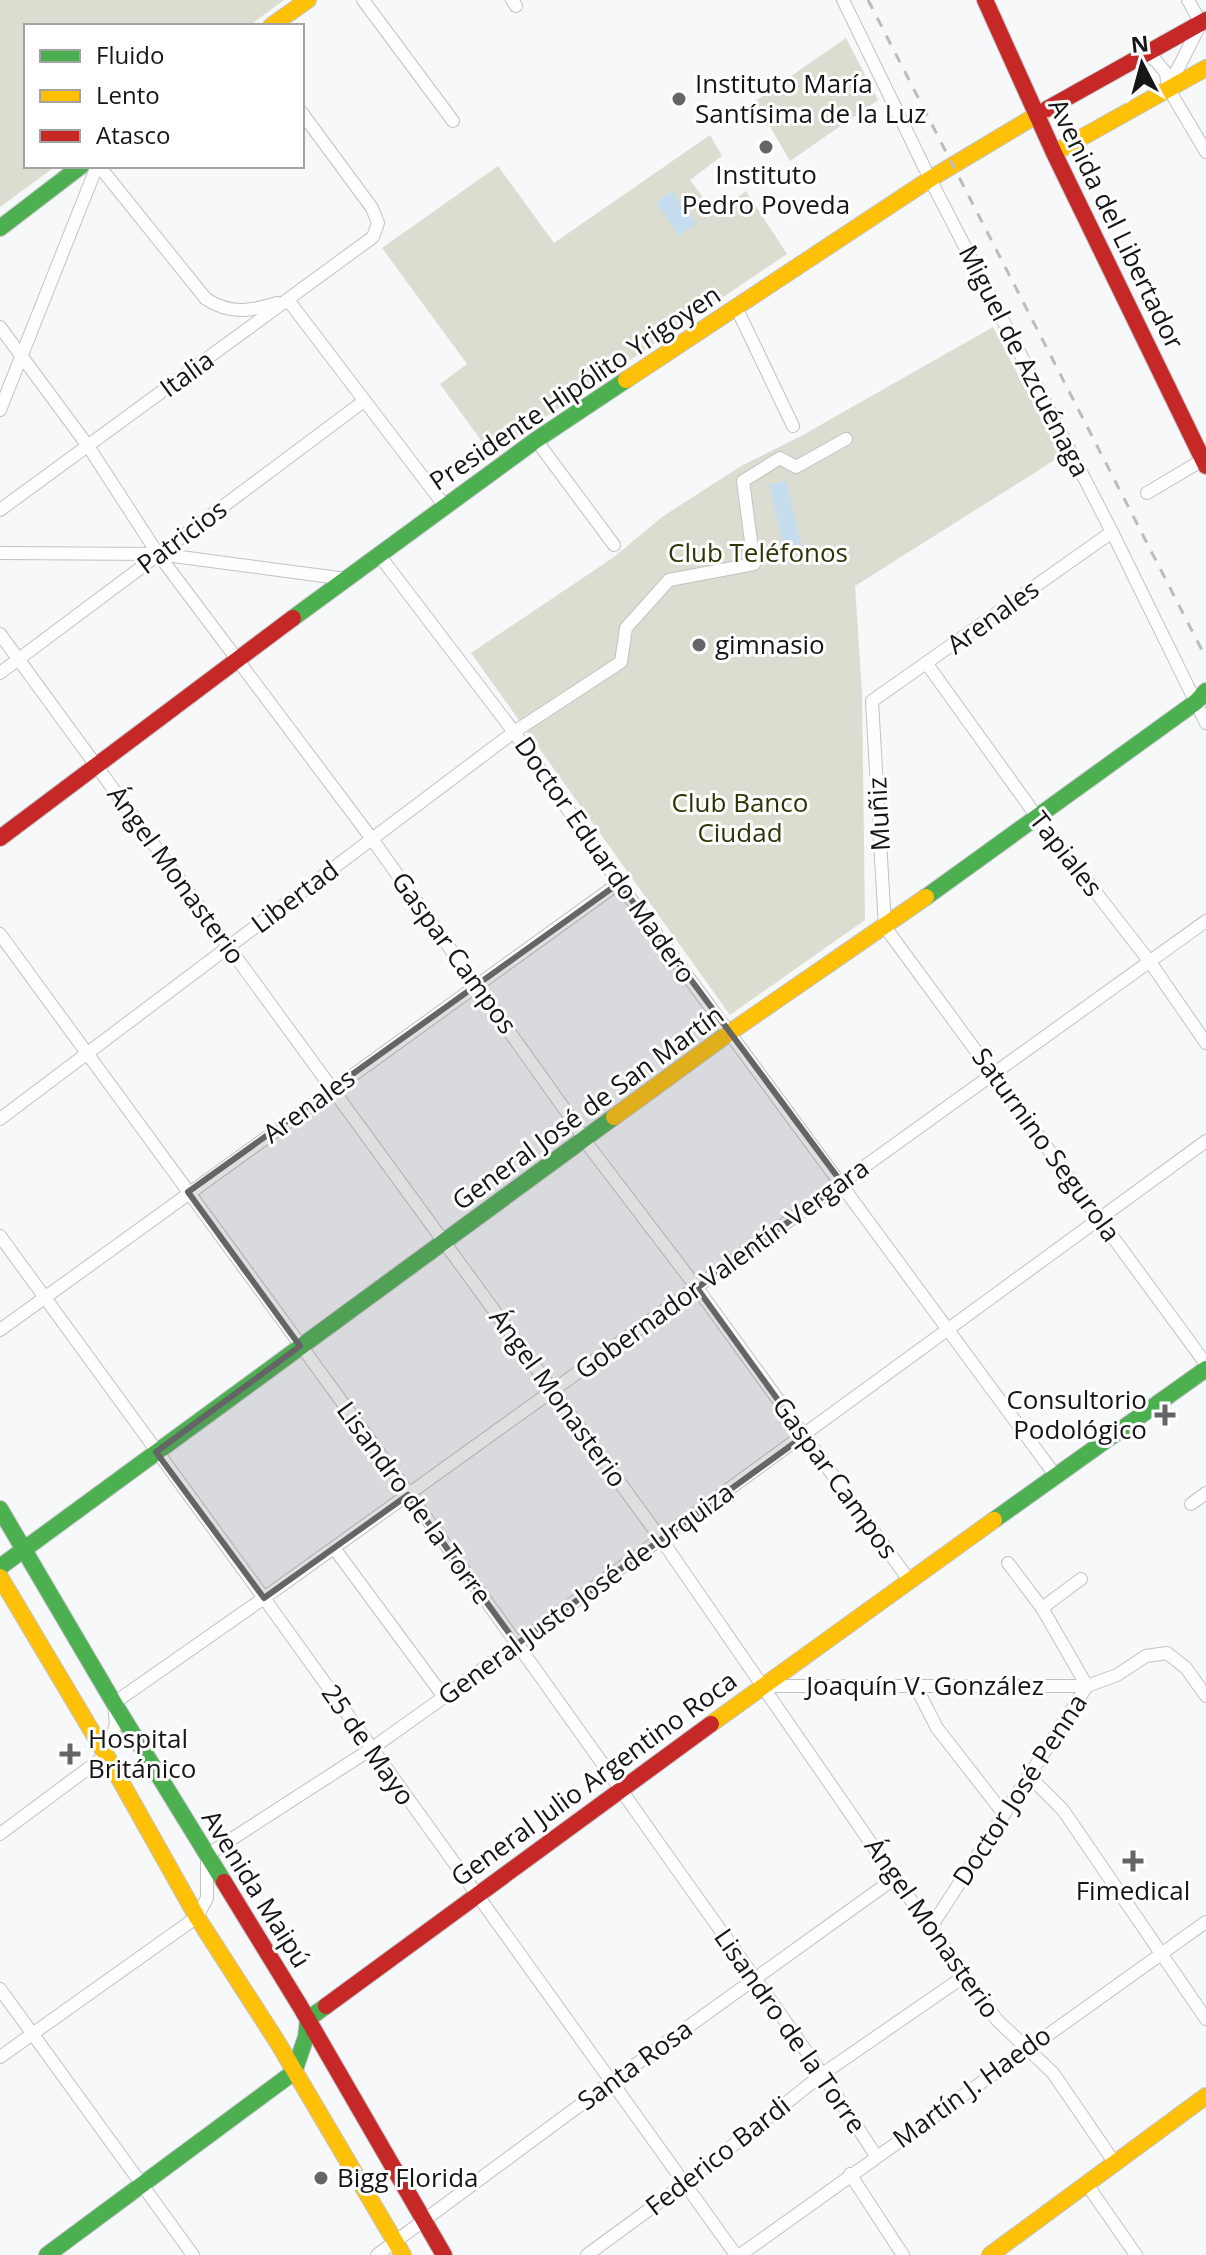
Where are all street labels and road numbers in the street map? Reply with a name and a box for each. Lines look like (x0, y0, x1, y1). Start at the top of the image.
street label: Avenida del Libertador (1041, 92, 1193, 355)
street label: Miguel de Azcuénaga (951, 238, 1099, 483)
street label: Presidente Hipólito Yrigoyen (422, 276, 727, 498)
street label: Italia (152, 341, 221, 405)
street label: Patricios (129, 491, 234, 582)
street label: Arenales (939, 571, 1046, 662)
street label: Doctor Eduardo Madero (507, 729, 705, 990)
street label: Muñiz (858, 776, 898, 852)
street label: Ángel Monasterio (100, 778, 254, 971)
street label: Tapiales (1022, 803, 1112, 904)
street label: Libertad (243, 851, 346, 941)
street label: Gaspar Campos (384, 864, 526, 1041)
street label: General José de San Martín (444, 996, 731, 1218)
street label: Saturnino Segurola (964, 1040, 1129, 1249)
street label: Arenales (255, 1060, 362, 1151)
street label: Gobernador Valentín Vergara (567, 1149, 876, 1387)
street label: Ángel Monasterio (482, 1301, 636, 1494)
street label: Gaspar Campos (765, 1389, 907, 1566)
street label: Lisandro de la Torre (329, 1394, 501, 1611)
street label: General Justo José de Urquiza (430, 1474, 741, 1713)
street label: General Julio Argentino Roca (443, 1662, 744, 1894)
street label: Joaquín V. González (803, 1667, 1044, 1703)
street label: 25 de Mayo (314, 1677, 424, 1812)
street label: Doctor José Penna (944, 1686, 1095, 1892)
street label: Avenida Maipú (194, 1803, 320, 1974)
street label: Ángel Monasterio (857, 1830, 1009, 2025)
street label: Lisandro de la Torre (706, 1921, 875, 2140)
street label: Santa Rosa (570, 2010, 699, 2118)
street label: Martín J. Haedo (885, 2017, 1058, 2156)
street label: Federico Bardi (637, 2087, 797, 2223)

